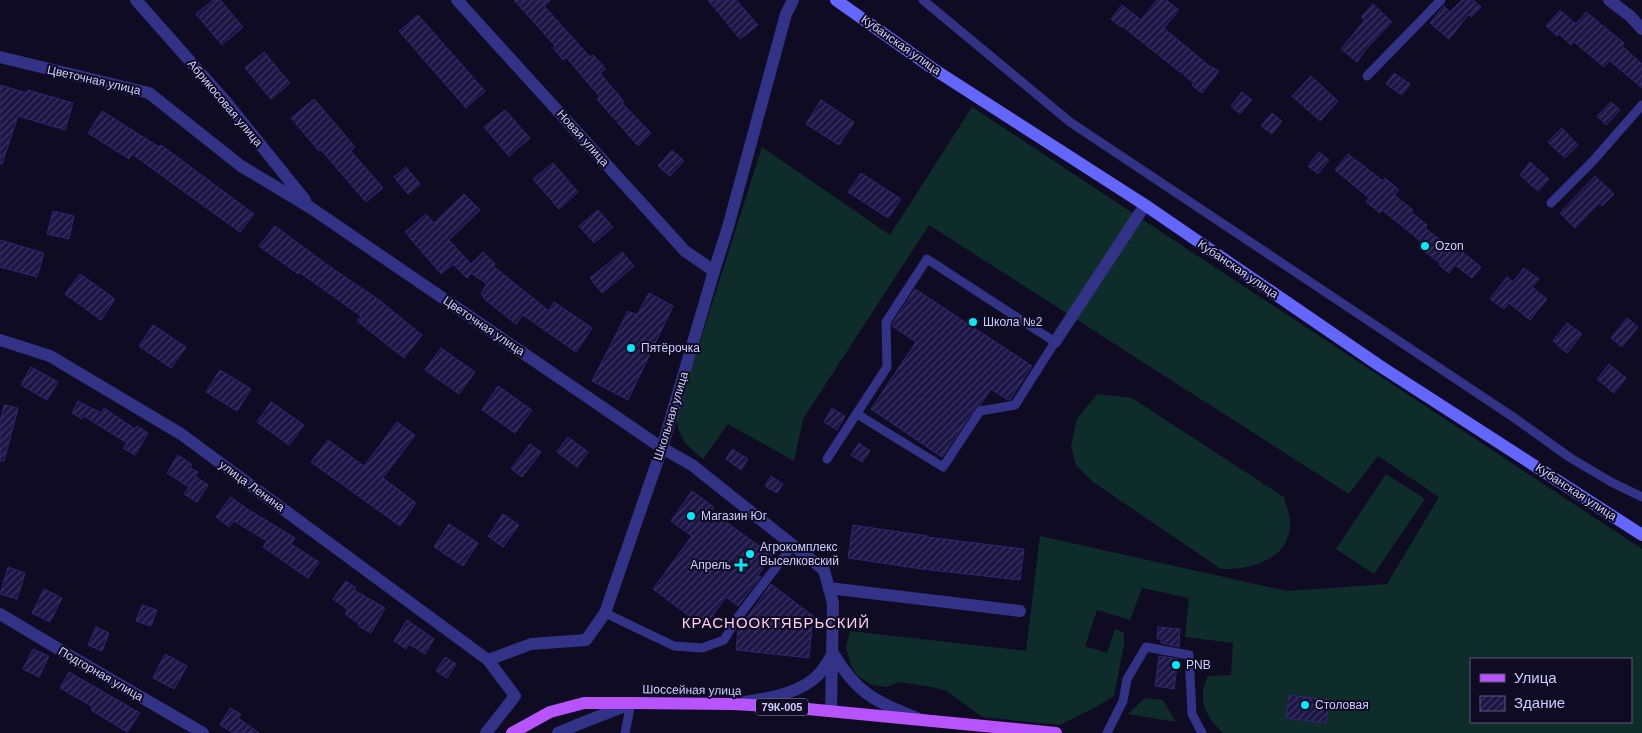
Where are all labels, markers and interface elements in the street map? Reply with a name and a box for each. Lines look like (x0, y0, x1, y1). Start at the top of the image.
street label: Кубанская улица (858, 12, 944, 78)
street label: Абрикосовая улица (185, 57, 266, 149)
street label: Цветочная улица (46, 62, 142, 98)
street label: Новая улица (554, 107, 612, 169)
street label: Кубанская улица (1195, 237, 1281, 301)
place label: Ozon (1435, 239, 1464, 253)
marker: Ozon (1419, 240, 1431, 252)
street label: Цветочная улица (440, 293, 528, 359)
place label: Школа №2 (983, 315, 1043, 329)
marker: Школа №2 (967, 316, 979, 328)
place label: Пятёрочка (641, 341, 700, 355)
marker: Пятёрочка (625, 342, 637, 354)
street label: Школьная улица (651, 370, 691, 462)
street label: улица Ленина (217, 458, 288, 515)
street label: Кубанская улица (1533, 461, 1620, 524)
place label: Магазин Юг (701, 509, 768, 523)
marker: Магазин Юг (685, 510, 697, 522)
place label: Агрокомплекс Выселковский (760, 540, 839, 568)
marker: Агрокомплекс Выселковский (744, 548, 756, 560)
place label: Апрель (690, 558, 731, 572)
marker: Апрель (735, 559, 747, 571)
district label: КРАСНООКТЯБРЬСКИЙ (682, 614, 870, 631)
street label: Подгорная улица (56, 644, 146, 704)
place label: PNB (1186, 658, 1211, 672)
legend (1470, 658, 1632, 723)
marker: PNB (1170, 659, 1182, 671)
text: Улица (1514, 669, 1557, 686)
street label: Шоссейная улица (642, 682, 742, 698)
text: Здание (1514, 694, 1565, 711)
place label: Столовая (1315, 698, 1369, 712)
road number: 79К-005 (756, 699, 808, 716)
marker: Столовая (1299, 699, 1311, 711)

